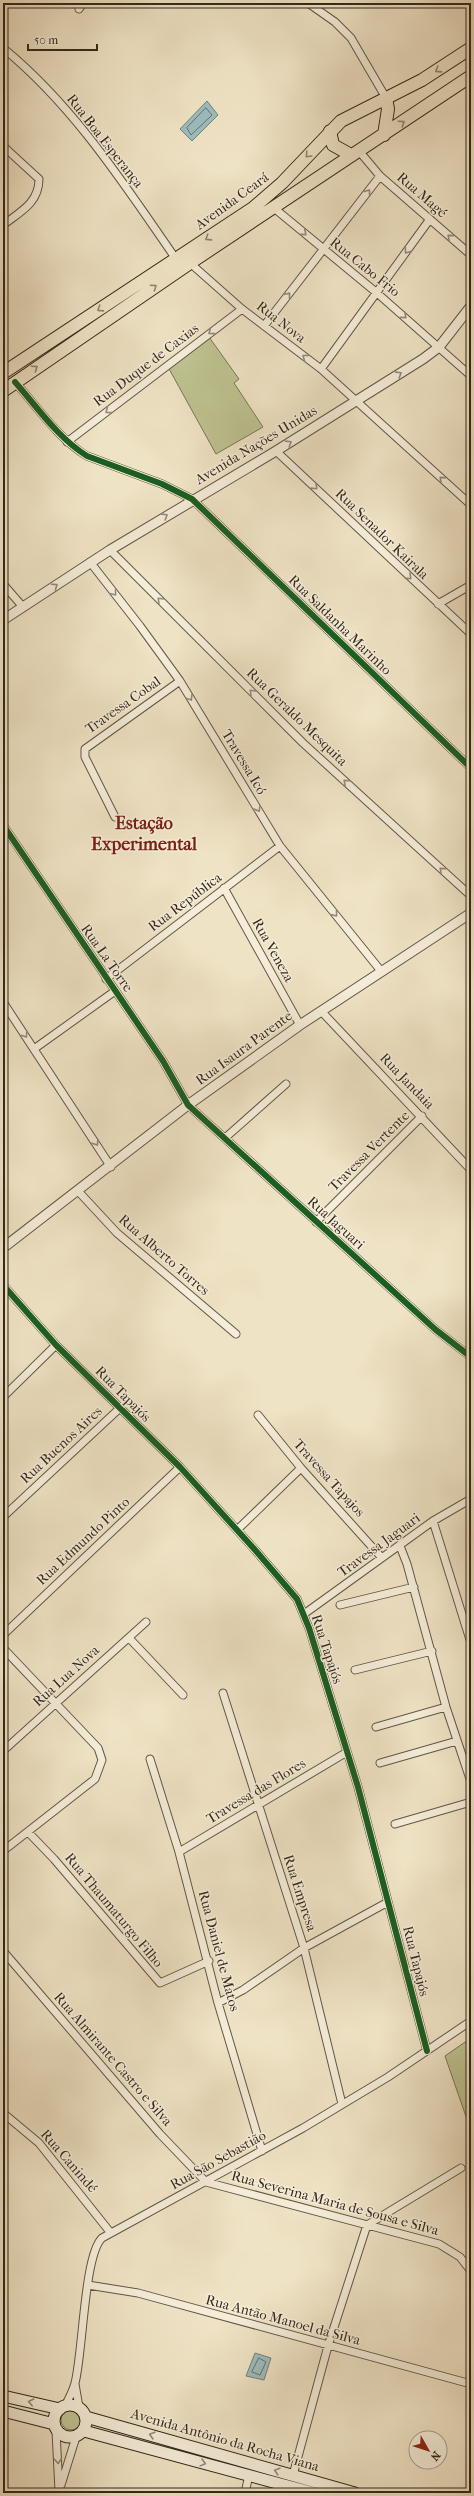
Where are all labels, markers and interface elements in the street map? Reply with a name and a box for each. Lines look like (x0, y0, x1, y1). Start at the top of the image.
scale bar (28, 26, 97, 52)
text: 50 m (34, 33, 58, 47)
one-way arrow (436, 65, 443, 72)
street label: Rua Boa Esperança (63, 91, 147, 192)
one-way arrow (398, 121, 405, 128)
one-way arrow (305, 150, 312, 158)
street label: Avenida Ceará (191, 168, 273, 234)
street label: Rua Magé (393, 169, 451, 221)
one-way arrow (363, 190, 370, 197)
one-way arrow (299, 229, 306, 236)
one-way arrow (205, 233, 212, 241)
street label: Rua Cabo Frio (327, 234, 403, 300)
one-way arrow (448, 235, 455, 242)
one-way arrow (405, 246, 412, 253)
one-way arrow (150, 284, 157, 292)
one-way arrow (283, 293, 290, 300)
street label: Rua Nova (253, 297, 309, 347)
one-way arrow (97, 304, 104, 311)
one-way arrow (399, 311, 406, 318)
street label: Rua Duque de Caxias (90, 320, 202, 410)
one-way arrow (208, 328, 215, 335)
one-way arrow (303, 355, 310, 362)
one-way arrow (31, 365, 38, 373)
one-way arrow (395, 372, 402, 379)
street label: Avenida Nações Unidas (191, 402, 320, 489)
one-way arrow (105, 406, 112, 413)
one-way arrow (285, 440, 292, 448)
one-way arrow (439, 477, 447, 484)
one-way arrow (310, 483, 318, 490)
street label: Rua Senador Kairala (332, 485, 433, 583)
one-way arrow (161, 513, 168, 520)
street label: Rua Saldanha Marinho (285, 571, 395, 679)
one-way arrow (404, 572, 412, 580)
one-way arrow (51, 584, 58, 591)
one-way arrow (110, 589, 117, 596)
one-way arrow (157, 597, 165, 605)
street label: Rua Geraldo Mesquita (243, 665, 351, 770)
street label: Travessa Cobal (82, 673, 164, 737)
one-way arrow (249, 689, 257, 697)
one-way arrow (186, 694, 193, 701)
street label: Travessa Icó (218, 726, 270, 798)
one-way arrow (343, 780, 351, 787)
one-way arrow (253, 805, 261, 812)
district label: Estação Experimental (91, 813, 198, 855)
one-way arrow (439, 867, 447, 874)
street label: Rua República (145, 869, 225, 935)
one-way arrow (330, 909, 337, 916)
street label: Rua Veneza (249, 915, 298, 985)
street label: Rua La Torre (77, 921, 137, 995)
street label: Rua Isaura Parente (192, 1007, 296, 1089)
one-way arrow (20, 1030, 27, 1037)
street label: Rua Jandaia (376, 1049, 438, 1113)
street label: Travessa Vertente (325, 1107, 413, 1195)
one-way arrow (91, 1139, 99, 1146)
street label: Rua Jaguari (304, 1193, 368, 1253)
street label: Rua Alberto Torres (115, 1211, 213, 1299)
street label: Rua Tapajós (92, 1363, 154, 1425)
street label: Rua Buenos Aires (17, 1403, 105, 1487)
street label: Travessa Tapajos (290, 1436, 368, 1520)
street label: Rua Edmundo Pinto (33, 1493, 133, 1589)
street label: Travessa Jaguari (334, 1509, 424, 1581)
street label: Rua Tapajós (308, 1612, 346, 1686)
street label: Rua Lua Nova (29, 1641, 103, 1710)
street label: Travessa das Flores (203, 1755, 309, 1827)
street label: Rua Thaumaturgo Filho (61, 1849, 167, 1971)
street label: Rua Empresa (280, 1853, 321, 1934)
street label: Rua Daniel de Matos (195, 1889, 243, 2013)
street label: Rua Tapajós (399, 1924, 433, 1998)
street label: Rua Almirante Castro e Silva (50, 1989, 176, 2130)
street label: Rua Canindé (37, 2126, 101, 2196)
street label: Rua São Sebastião (167, 2127, 269, 2193)
street label: Rua Severina Maria de Sousa e Silva (229, 2167, 441, 2239)
street label: Rua Antão Manoel da Silva (204, 2291, 363, 2349)
one-way arrow (28, 2399, 35, 2407)
street label: Avenida Antônio da Rocha Viana (128, 2405, 322, 2475)
north arrow (408, 2430, 448, 2470)
one-way arrow (149, 2431, 156, 2440)
text: N (427, 2449, 443, 2464)
one-way arrow (53, 2458, 62, 2464)
one-way arrow (200, 2458, 206, 2466)
one-way arrow (274, 2467, 281, 2476)

